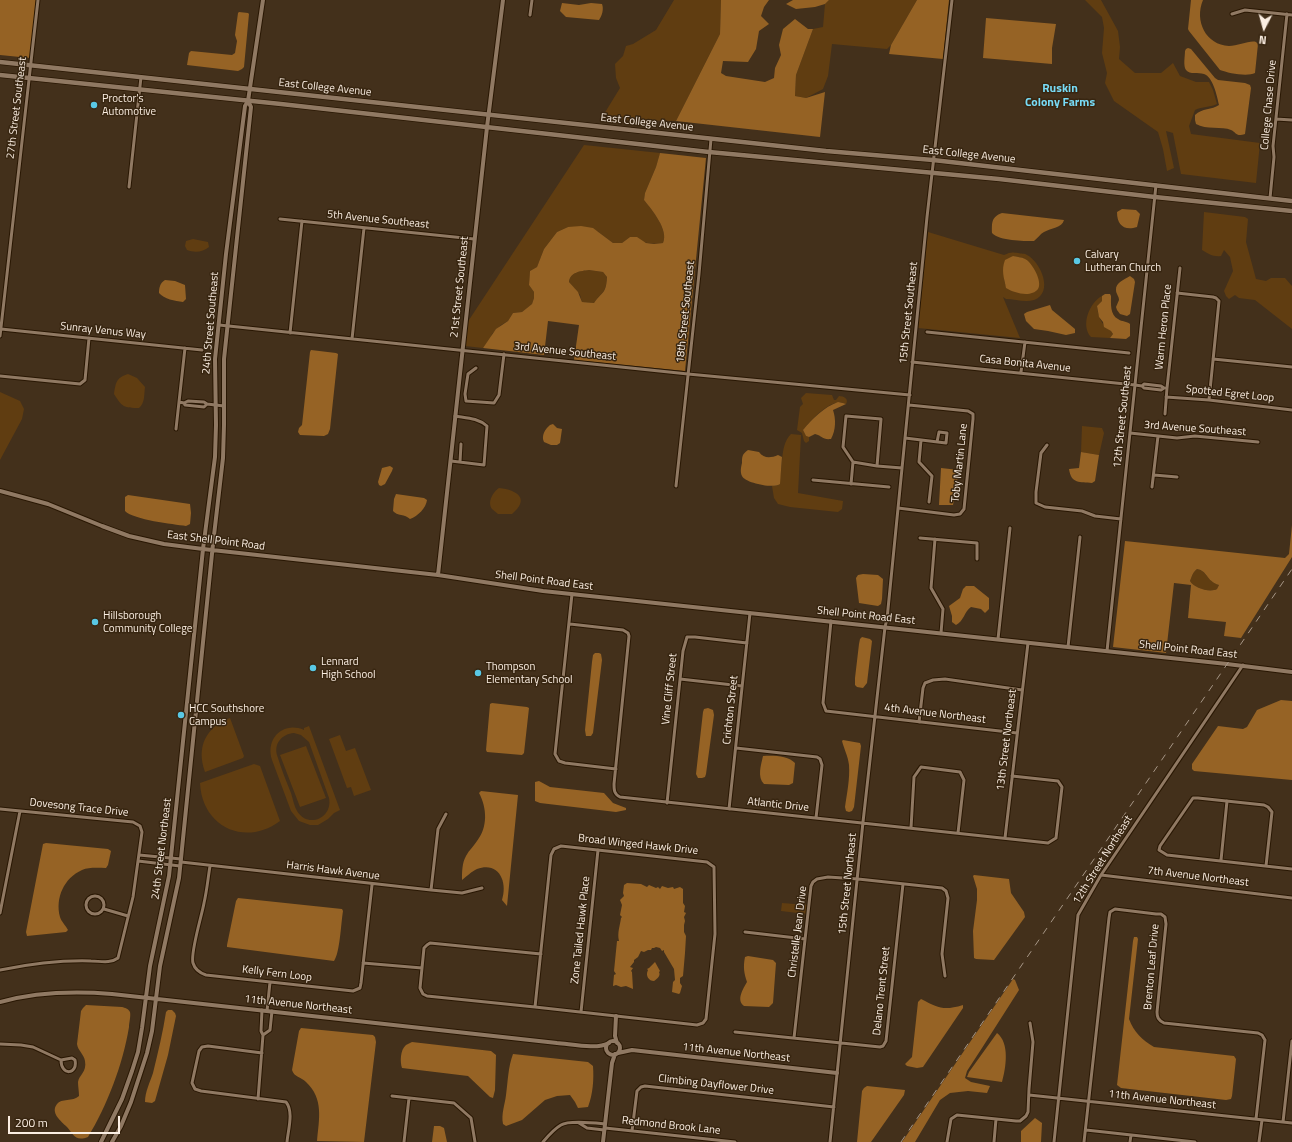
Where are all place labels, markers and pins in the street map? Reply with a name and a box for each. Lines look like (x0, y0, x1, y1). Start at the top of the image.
place label: Proctor's Automotive (102, 92, 156, 118)
marker: Proctor's Automotive (89, 100, 99, 110)
place label: Calvary Lutheran Church (1085, 248, 1161, 274)
marker: Calvary Lutheran Church (1072, 256, 1082, 266)
place label: Hillsborough Community College (103, 609, 192, 635)
marker: Hillsborough Community College (90, 617, 100, 627)
place label: Lennard High School (321, 655, 376, 681)
place label: Thompson Elementary School (486, 660, 573, 686)
marker: Lennard High School (308, 663, 318, 673)
marker: Thompson Elementary School (473, 668, 483, 678)
place label: HCC Southshore Campus (189, 702, 264, 728)
marker: HCC Southshore Campus (176, 710, 186, 720)

